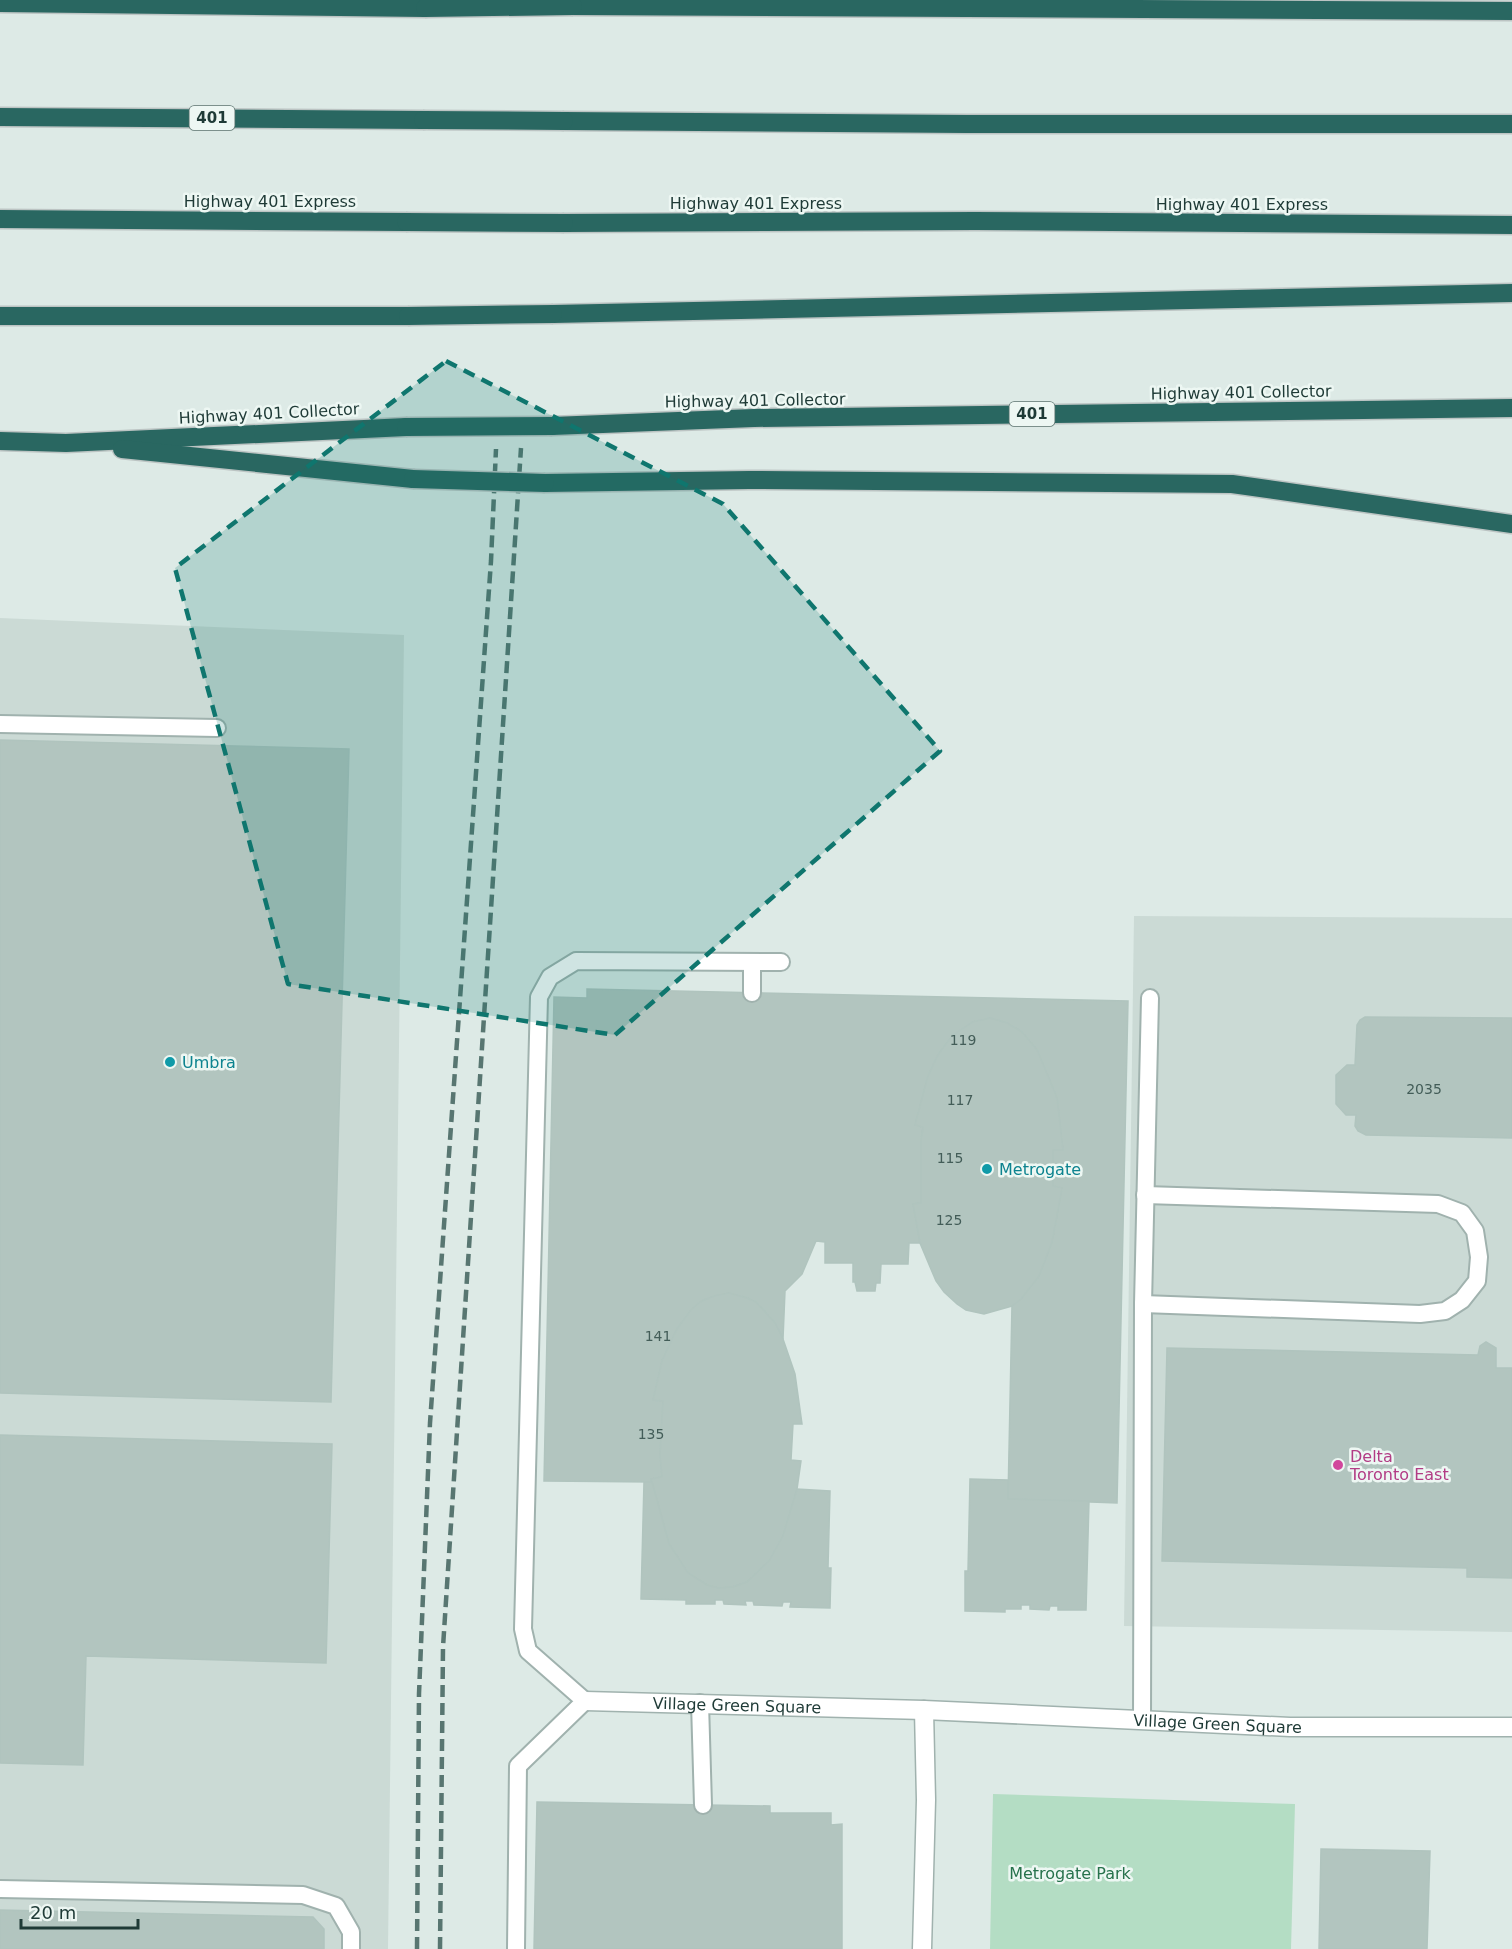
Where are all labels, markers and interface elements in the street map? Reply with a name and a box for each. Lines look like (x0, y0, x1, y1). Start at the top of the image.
road number: 401 (190, 106, 234, 130)
street label: Highway 401 Express (184, 192, 356, 211)
street label: Highway 401 Express (670, 194, 842, 213)
street label: Highway 401 Express (1156, 195, 1328, 214)
street label: Highway 401 Collector (1150, 381, 1332, 404)
street label: Highway 401 Collector (664, 389, 846, 412)
street label: Highway 401 Collector (178, 399, 360, 428)
road number: 401 (1010, 402, 1054, 426)
house number: 119 (950, 1032, 976, 1048)
place label: Umbra (182, 1053, 236, 1072)
marker: Umbra (163, 1055, 177, 1069)
house number: 2035 (1406, 1081, 1442, 1097)
house number: 117 (947, 1092, 973, 1108)
house number: 115 (937, 1150, 963, 1166)
place label: Metrogate (999, 1160, 1081, 1179)
marker: Metrogate (980, 1162, 994, 1176)
house number: 125 (936, 1212, 962, 1228)
house number: 141 (645, 1328, 671, 1344)
house number: 135 (638, 1426, 664, 1442)
place label: Delta Toronto East (1349, 1447, 1449, 1484)
marker: Delta Toronto East (1331, 1458, 1345, 1472)
street label: Village Green Square (652, 1694, 822, 1717)
street label: Village Green Square (1133, 1711, 1302, 1737)
park label: Metrogate Park (1009, 1864, 1132, 1883)
scale bar (21, 1892, 138, 1930)
text: 20 m (30, 1902, 76, 1923)

